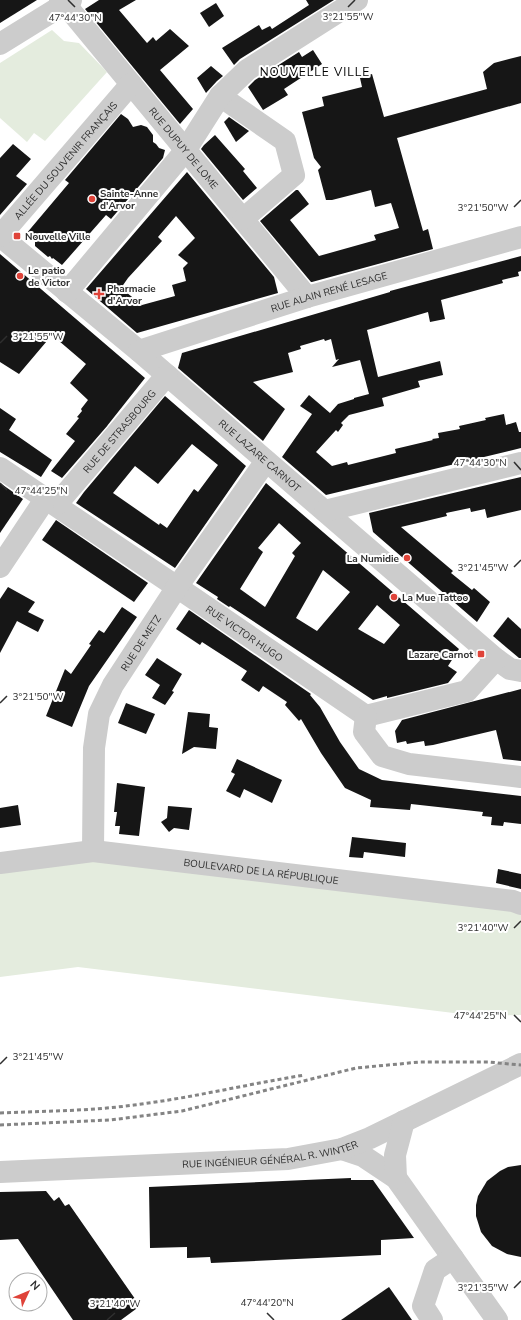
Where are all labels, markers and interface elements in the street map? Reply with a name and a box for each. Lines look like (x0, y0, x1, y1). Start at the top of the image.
text: 3°21'55"W (323, 10, 373, 24)
text: 47°44'30"N (48, 11, 102, 25)
district label: NOUVELLE VILLE (260, 64, 370, 80)
street label: ALLÉE DU SOUVENIR FRANÇAIS (11, 99, 121, 223)
street label: RUE DUPUY DE LOME (145, 105, 221, 193)
place label: Sainte-Anne d'Arvor (100, 187, 159, 213)
marker: Sainte-Anne d'Arvor (87, 194, 97, 204)
text: 3°21'50"W (458, 201, 508, 215)
place label: Nouvelle Ville (25, 230, 91, 244)
marker: Nouvelle Ville (12, 231, 22, 241)
place label: Le patio de Victor (28, 264, 70, 290)
street label: RUE ALAIN RENÉ LESAGE (269, 269, 389, 316)
marker: Le patio de Victor (15, 271, 25, 281)
place label: Pharmacie d'Arvor (107, 282, 156, 308)
marker: Pharmacie d'Arvor (94, 289, 104, 299)
text: 3°21'55"W (13, 330, 63, 344)
street label: RUE DE STRASBOURG (80, 387, 159, 477)
street label: RUE LAZARE CARNOT (215, 417, 303, 495)
text: 47°44'30"N (453, 456, 507, 470)
text: 47°44'25"N (14, 484, 68, 498)
place label: La Numidie (347, 552, 400, 566)
marker: La Numidie (402, 553, 412, 563)
text: 3°21'45"W (458, 561, 508, 575)
place label: La Mue Tattoo (402, 591, 468, 605)
marker: La Mue Tattoo (389, 592, 399, 602)
street label: RUE VICTOR HUGO (202, 602, 286, 665)
street label: RUE DE METZ (118, 612, 165, 674)
place label: Lazare Carnot (408, 648, 473, 662)
marker: Lazare Carnot (476, 649, 486, 659)
text: 3°21'50"W (13, 690, 63, 704)
street label: BOULEVARD DE LA RÉPUBLIQUE (183, 856, 339, 888)
text: 3°21'40"W (458, 921, 508, 935)
text: 47°44'25"N (453, 1009, 507, 1023)
text: 3°21'45"W (13, 1050, 63, 1064)
street label: RUE INGÉNIEUR GÉNÉRAL R. WINTER (182, 1137, 361, 1172)
north arrow (8, 1272, 48, 1312)
text: N (27, 1277, 43, 1294)
text: 3°21'35"W (458, 1281, 508, 1295)
text: 47°44'20"N (240, 1296, 294, 1310)
text: 3°21'40"W (90, 1297, 140, 1311)

